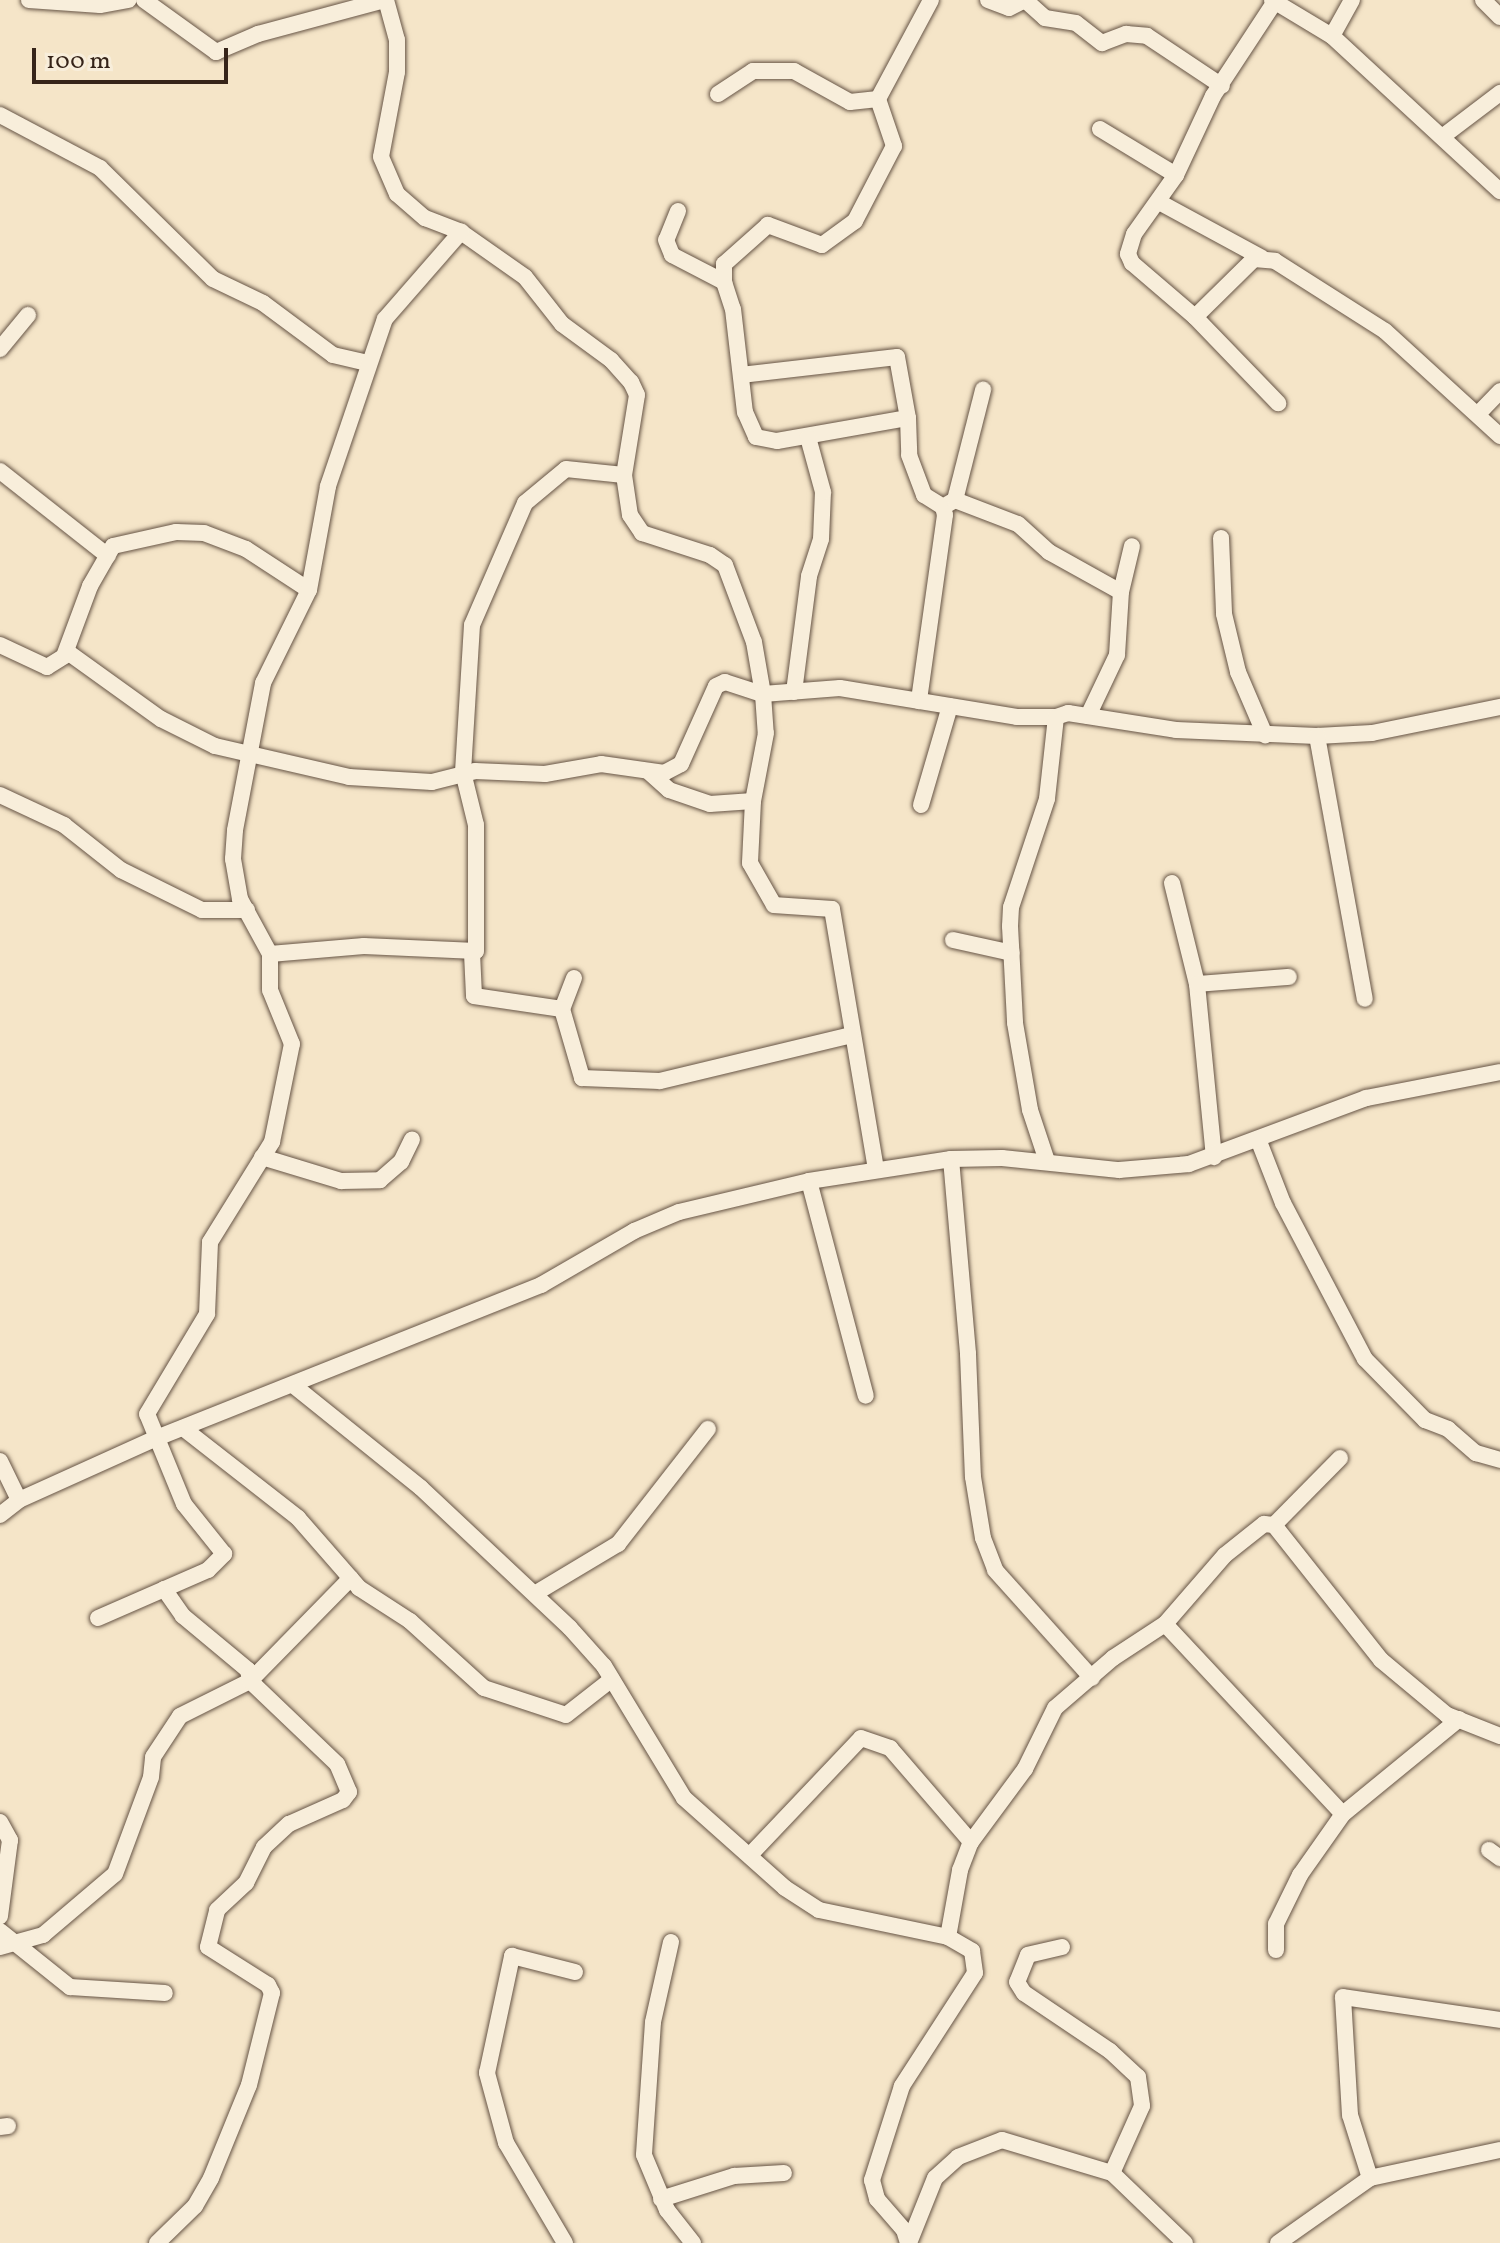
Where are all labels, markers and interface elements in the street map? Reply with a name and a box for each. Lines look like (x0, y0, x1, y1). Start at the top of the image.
scale bar (36, 32, 232, 82)
text: 100 m (46, 45, 111, 79)

